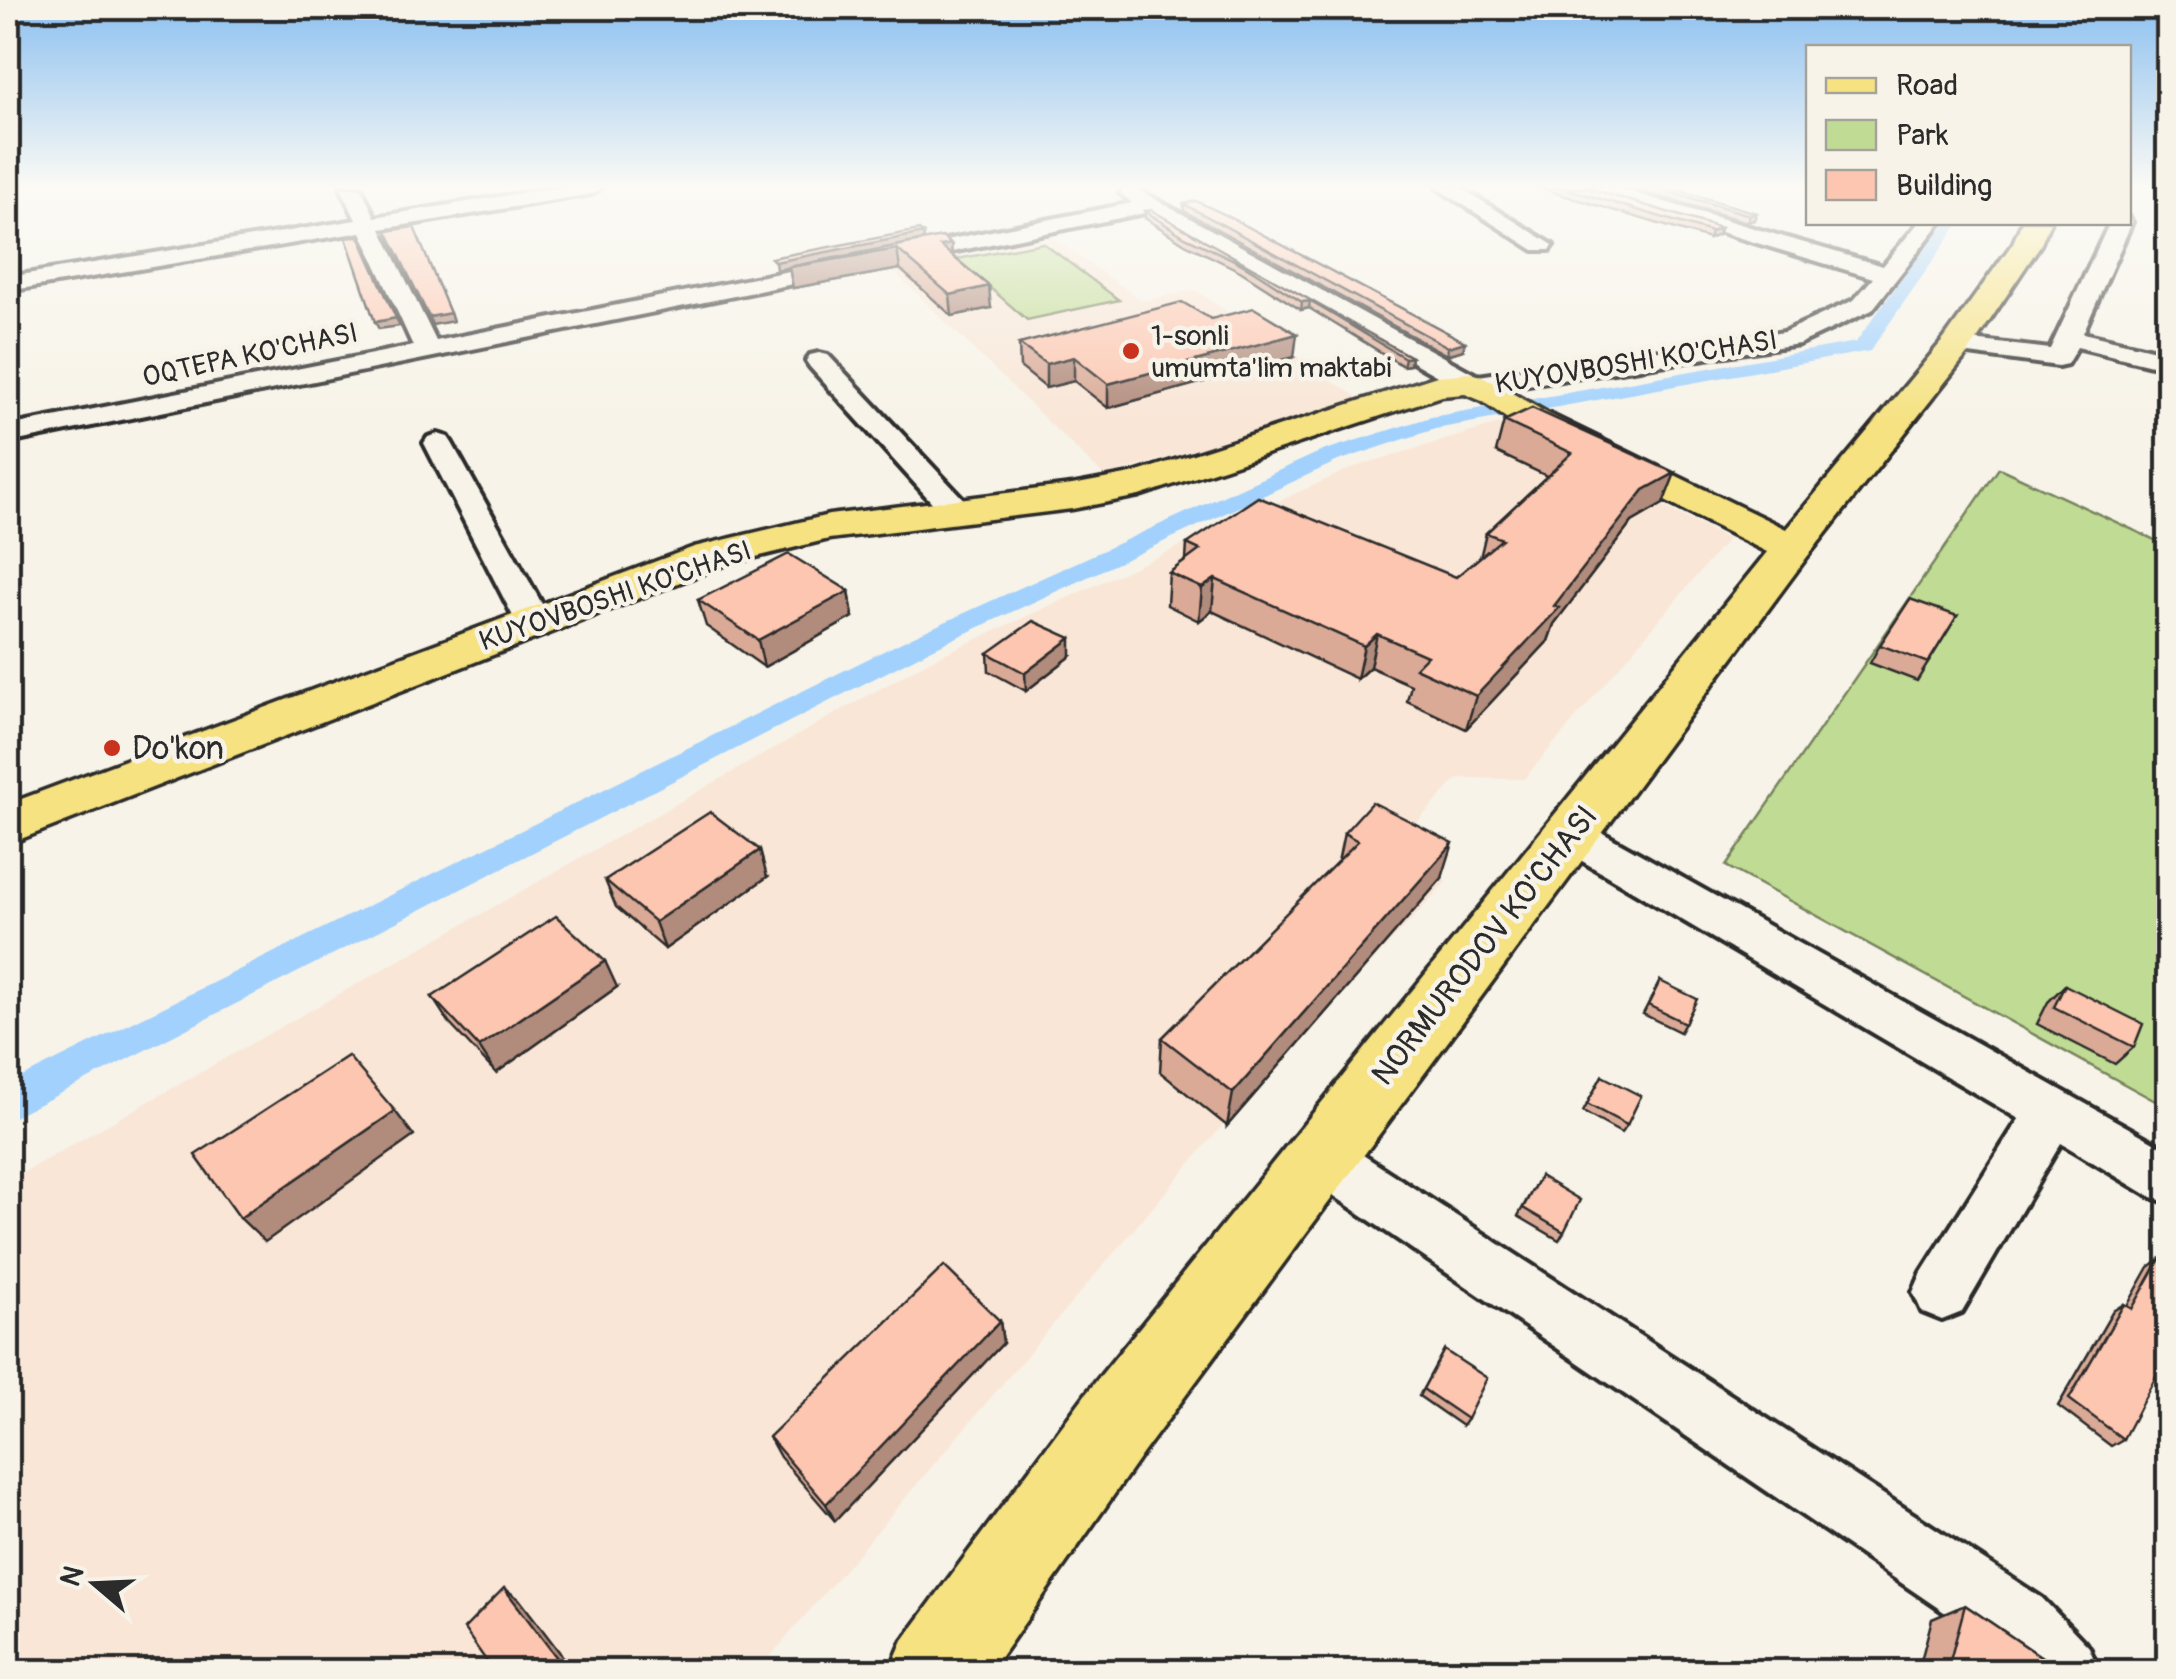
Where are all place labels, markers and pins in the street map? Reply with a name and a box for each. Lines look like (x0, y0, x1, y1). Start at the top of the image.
place label: 1-sonli umumta'lim maktabi (1151, 319, 1392, 386)
marker: 1-sonli umumta'lim maktabi (1120, 340, 1142, 362)
place label: Do'kon (132, 729, 224, 769)
marker: Do'kon (101, 737, 123, 759)

